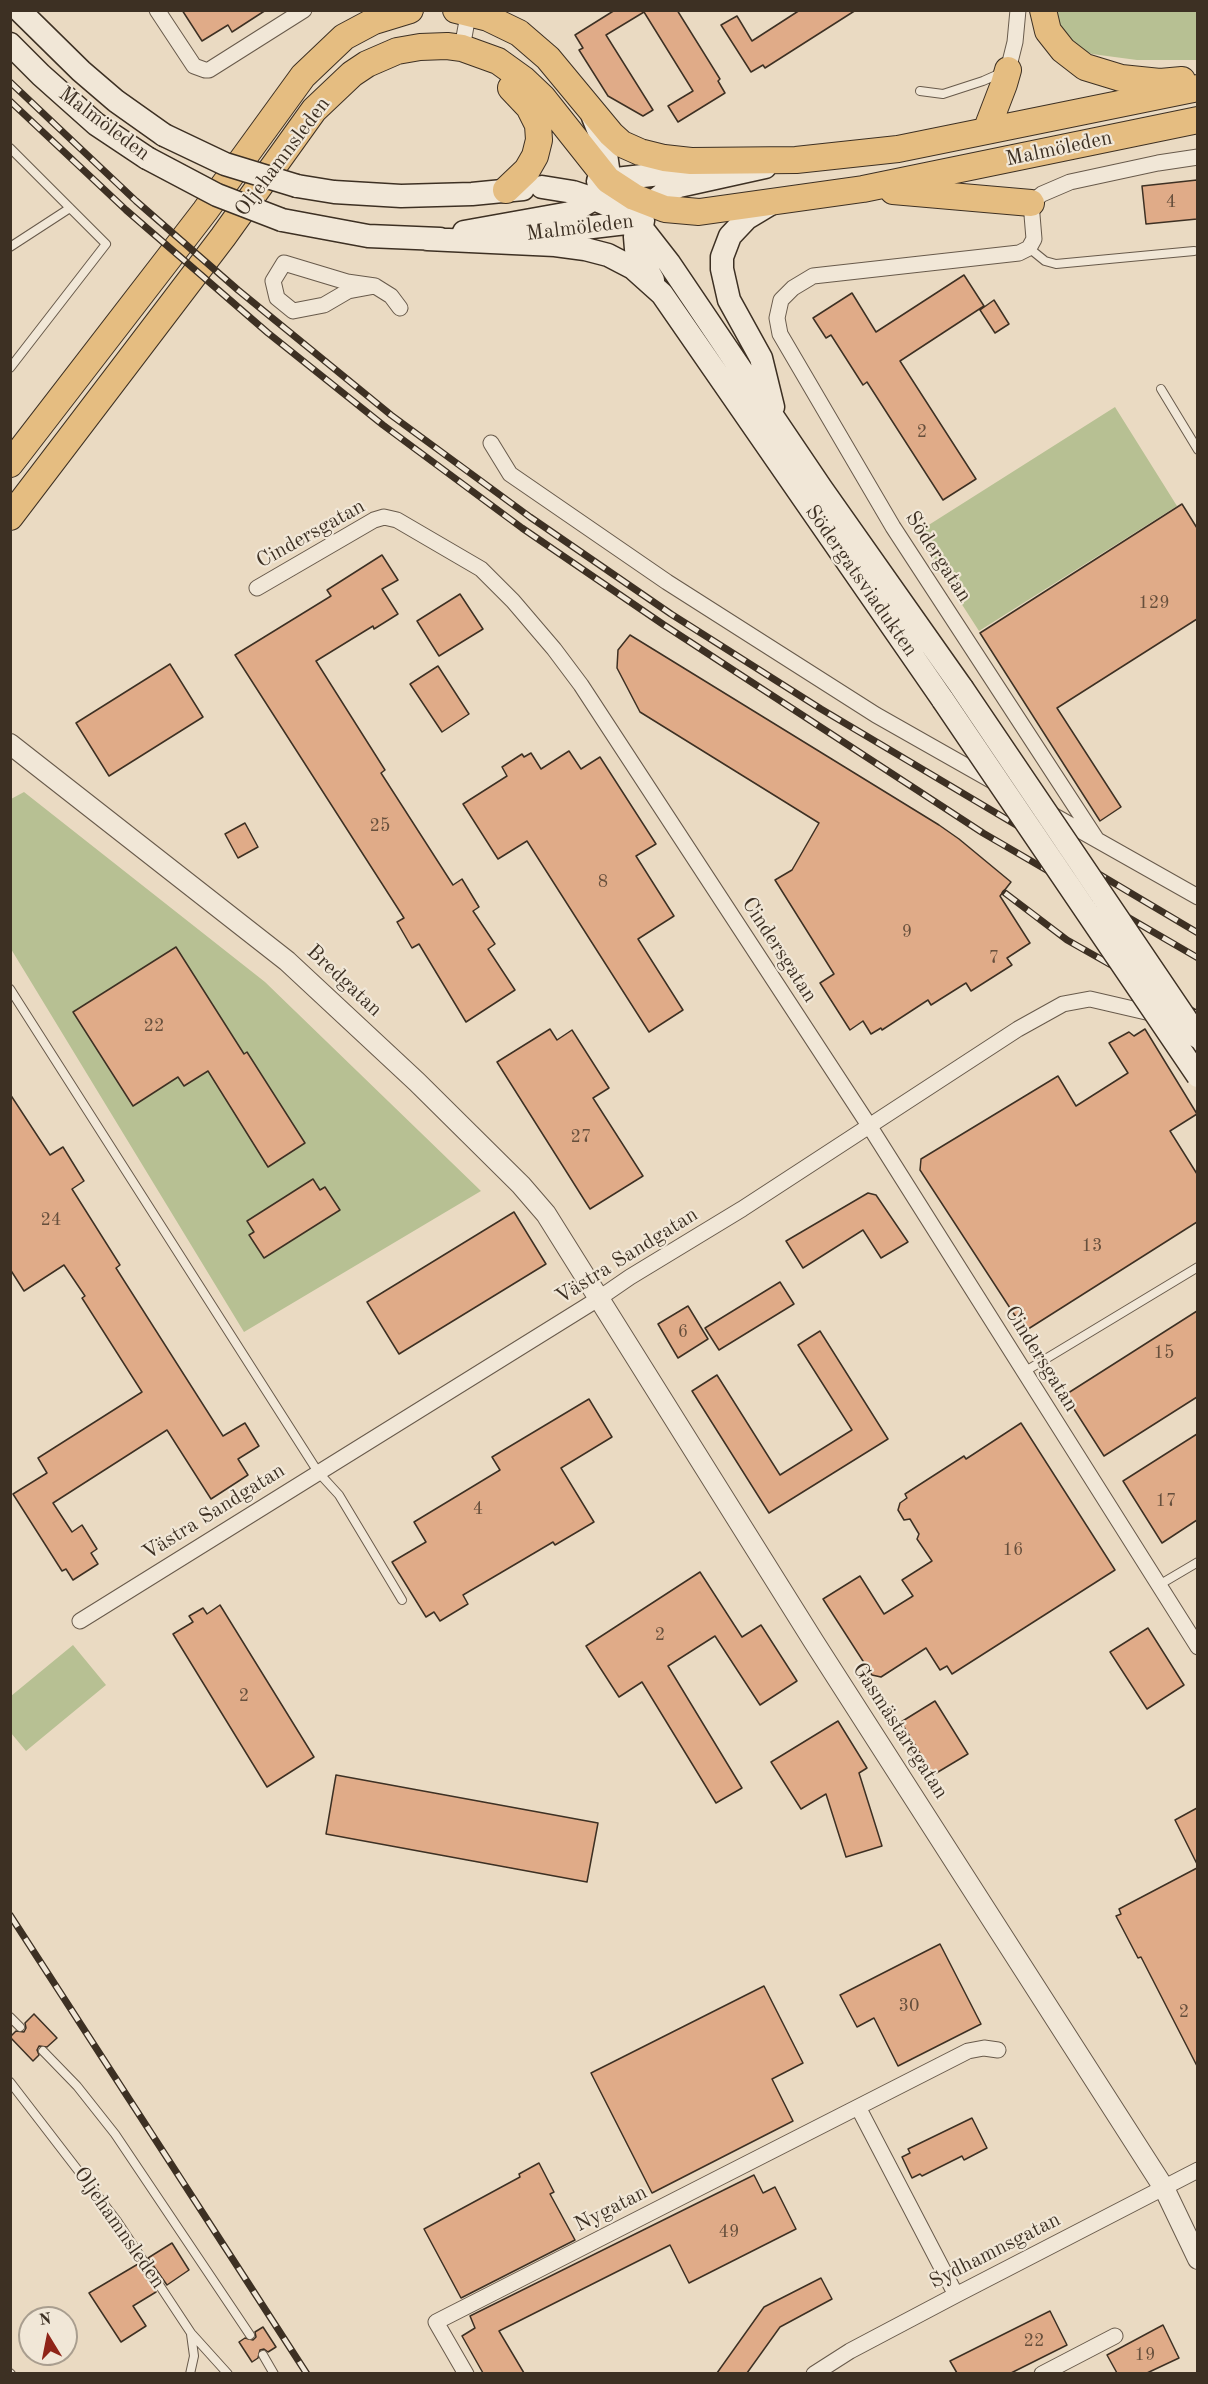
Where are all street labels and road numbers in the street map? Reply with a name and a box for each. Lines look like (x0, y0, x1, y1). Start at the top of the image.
street label: Malmöleden (53, 81, 155, 167)
street label: Oljehamnsleden (230, 92, 336, 222)
street label: Malmöleden (1004, 125, 1114, 173)
street label: Malmöleden (525, 209, 635, 247)
street label: Cindersgatan (252, 494, 370, 574)
street label: Södergatsviadukten (799, 500, 923, 662)
street label: Södergatan (899, 507, 977, 607)
street label: Cindersgatan (736, 893, 822, 1007)
street label: Bredgatan (301, 940, 387, 1022)
street label: Västra Sandgatan (551, 1202, 703, 1310)
street label: Cindersgatan (998, 1301, 1084, 1417)
street label: Västra Sandgatan (138, 1458, 290, 1566)
street label: Gasmästaregatan (847, 1658, 953, 1804)
street label: Oljehamnsleden (68, 2162, 170, 2294)
street label: Nygatan (570, 2180, 652, 2238)
street label: Sydhamnsgatan (925, 2207, 1065, 2295)

